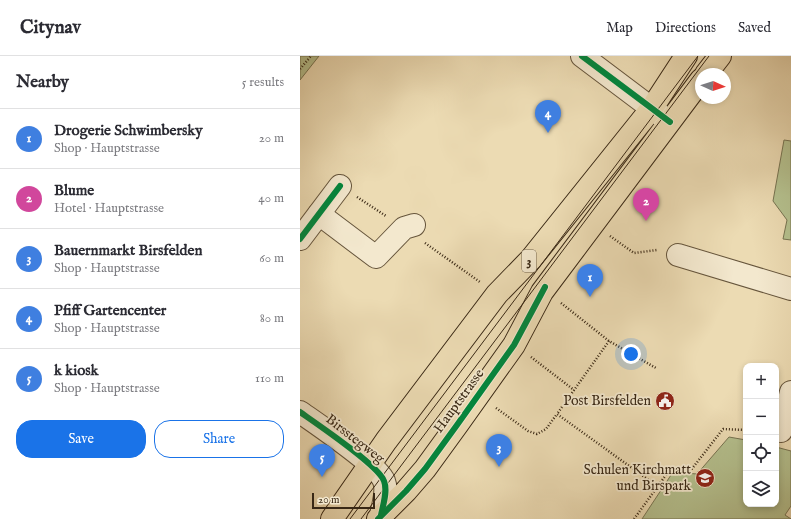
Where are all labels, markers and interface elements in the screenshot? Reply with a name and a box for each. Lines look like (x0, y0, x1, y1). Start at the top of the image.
text: Citynav (20, 16, 81, 40)
text: Map (606, 19, 633, 37)
text: Directions (655, 19, 716, 37)
text: Saved (738, 19, 771, 37)
north arrow (695, 68, 731, 104)
text: Nearby (16, 72, 69, 93)
text: 5 results (242, 74, 284, 91)
pin: 4 (535, 100, 561, 133)
text: Drogerie Schwimbersky (54, 121, 203, 140)
text: 1 (27, 130, 31, 147)
text: 20 m (259, 130, 284, 147)
text: Shop · Hauptstrasse (54, 140, 160, 157)
text: Blume (54, 181, 94, 200)
pin: 2 (633, 188, 659, 221)
text: 2 (26, 190, 32, 207)
text: 40 m (258, 190, 284, 207)
text: Hotel · Hauptstrasse (54, 200, 164, 217)
text: Bauernmarkt Birsfelden (54, 241, 202, 260)
text: 3 (27, 250, 31, 267)
text: 60 m (259, 250, 284, 267)
road number: 3 (522, 250, 536, 272)
text: Shop · Hauptstrasse (54, 260, 160, 277)
pin: 1 (577, 264, 603, 297)
text: Pfiff Gartencenter (54, 301, 166, 320)
text: 4 (26, 310, 32, 327)
text: 80 m (260, 310, 284, 327)
text: Shop · Hauptstrasse (54, 320, 160, 337)
your location (621, 344, 641, 364)
text: k kiosk (54, 361, 99, 380)
map controls (743, 363, 779, 507)
button: + (743, 363, 779, 399)
street label: Hauptstrasse (430, 365, 489, 437)
text: 5 (27, 370, 31, 387)
text: 110 m (255, 370, 284, 387)
text: Shop · Hauptstrasse (54, 380, 160, 397)
public building icon: Post Birsfelden (654, 390, 676, 412)
place label: Post Birsfelden (563, 392, 652, 410)
button: − (743, 399, 779, 435)
street label: Birsstegweg (322, 410, 389, 468)
button: Save (16, 420, 146, 458)
button: Share (154, 420, 284, 458)
pin: 3 (486, 434, 512, 467)
button: locate (743, 435, 779, 471)
pin: 5 (309, 444, 335, 477)
place label: Schulen Kirchmatt und Birspark (584, 461, 692, 495)
school or university icon: Schulen Kirchmatt und Birspark (694, 467, 716, 489)
button: layers (743, 471, 779, 507)
scale bar (312, 491, 375, 510)
text: 20 m (318, 493, 339, 507)

